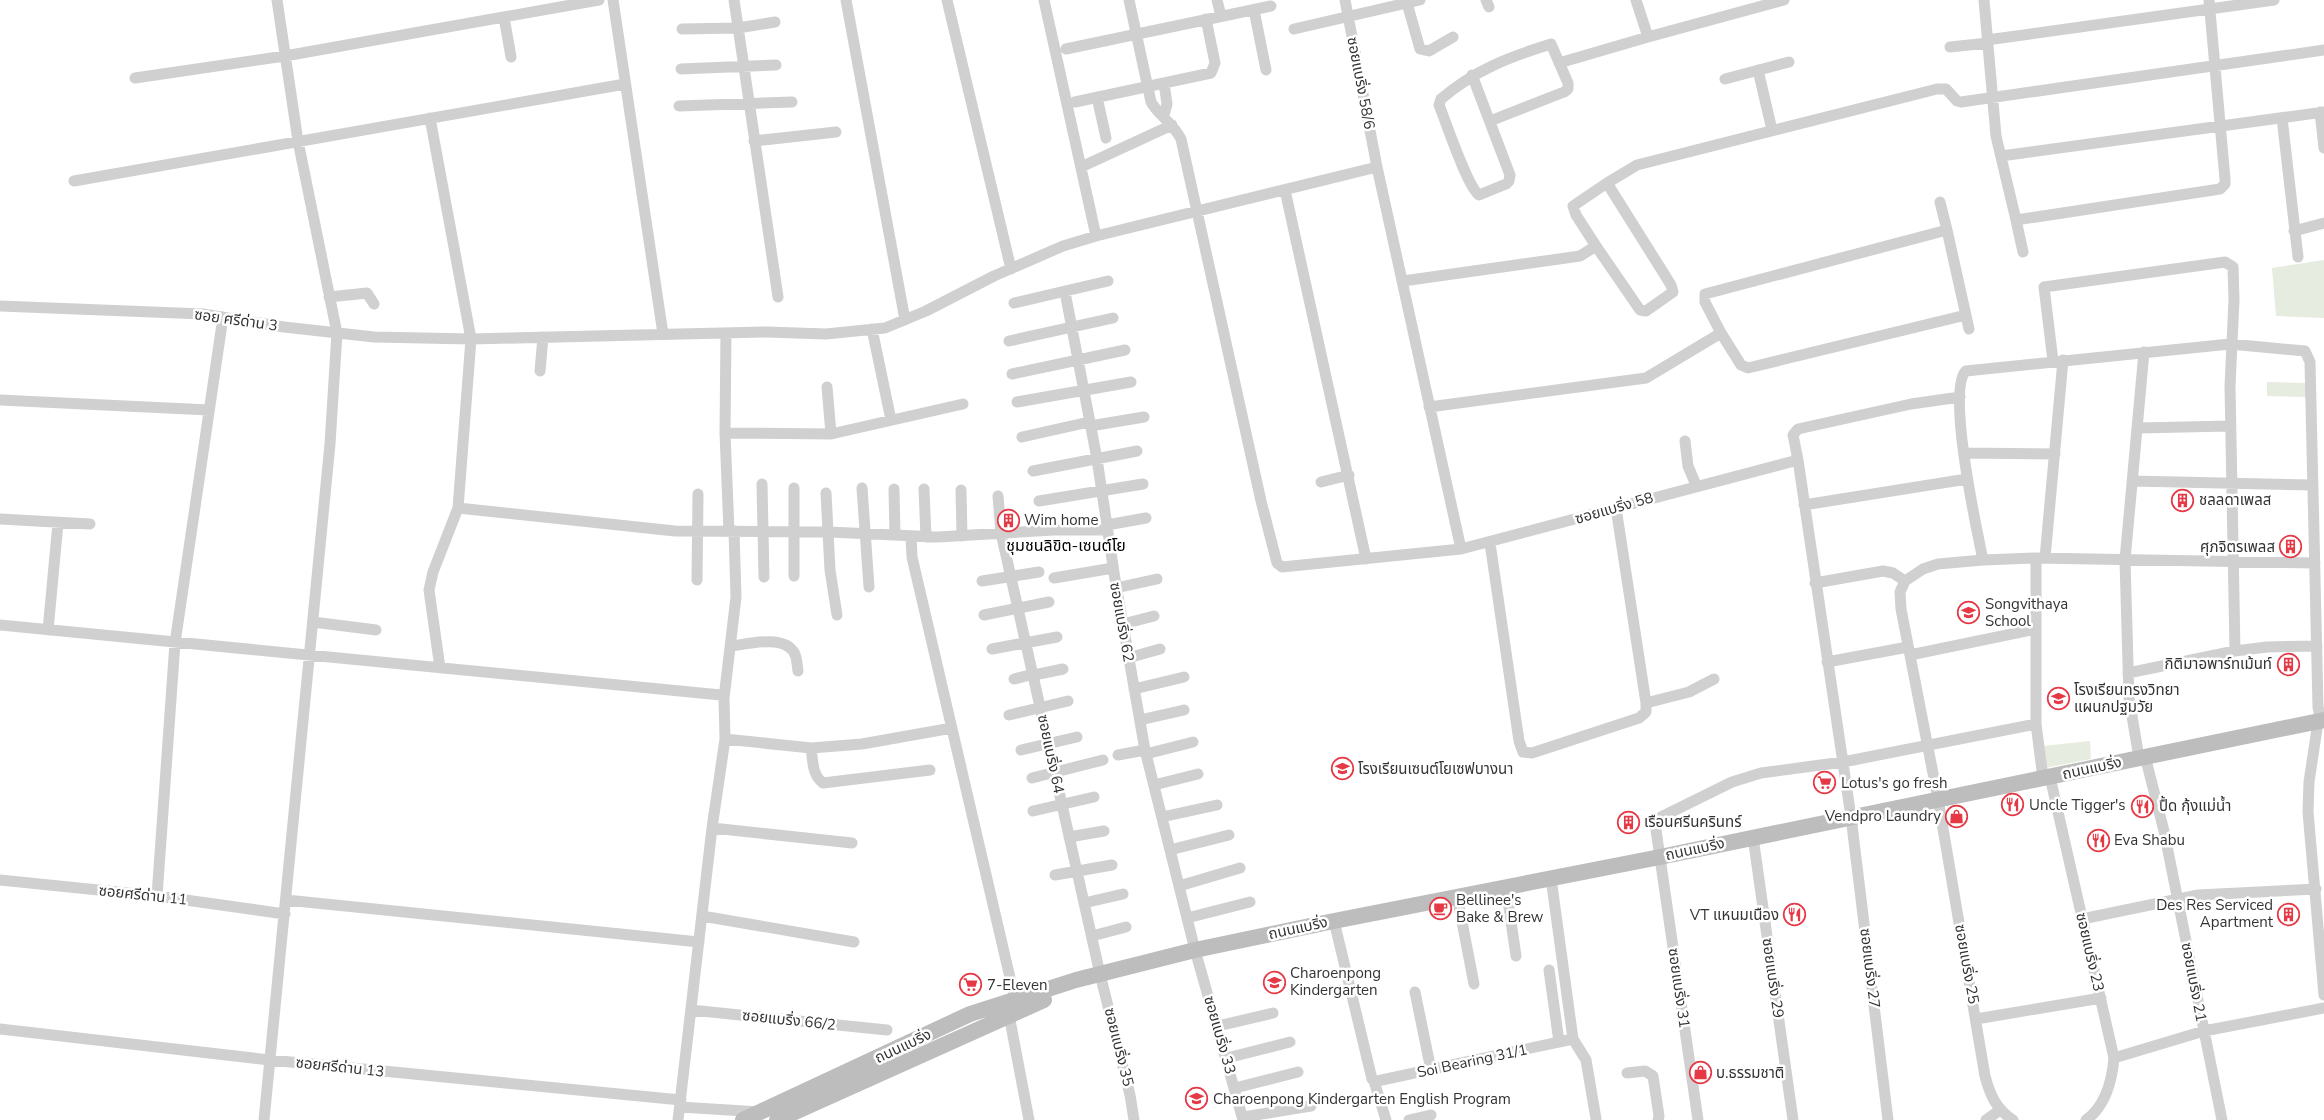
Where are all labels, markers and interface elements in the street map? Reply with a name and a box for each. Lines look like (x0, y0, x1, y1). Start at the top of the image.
street label: ซอยแบริ่ง 58/6 (1342, 35, 1380, 131)
street label: ซอย ศรีด่าน 3 (193, 304, 279, 336)
street label: ซอยแบริ่ง 58 (1573, 487, 1655, 529)
building icon: ชลลดาเพลส (2171, 488, 2195, 512)
place label: ชลลดาเพลส (2199, 490, 2272, 510)
building icon: Wim home (996, 508, 1020, 532)
place label: Wim home (1024, 510, 1098, 530)
district label: ชุมชนลิขิต-เซนต์โย (1006, 535, 1126, 557)
building icon: ศุภจิตรเพลส (2279, 535, 2303, 559)
place label: ศุภจิตรเพลส (2200, 537, 2275, 557)
street label: ซอยแบริ่ง 62 (1105, 581, 1139, 663)
place label: Songvithaya School (1985, 594, 2068, 631)
school or university icon: Songvithaya School (1957, 601, 1981, 625)
building icon: กิติมาอพาร์ทเม้นท์ (2276, 652, 2300, 676)
place label: กิติมาอพาร์ทเม้นท์ (2165, 654, 2272, 674)
place label: โรงเรียนทรงวิทยา แผนกปฐมวัย (2074, 680, 2180, 717)
school or university icon: โรงเรียนทรงวิทยา แผนกปฐมวัย (2046, 687, 2070, 711)
street label: ซอยแบริ่ง 64 (1033, 713, 1069, 795)
street label: ถนนแบริ่ง (2060, 752, 2124, 784)
school or university icon: โรงเรียนเซนต์โยเซฟบางนา (1330, 757, 1354, 781)
place label: โรงเรียนเซนต์โยเซฟบางนา (1358, 759, 1513, 779)
supermarket icon: Lotus's go fresh (1813, 771, 1837, 795)
place label: Lotus's go fresh (1841, 773, 1948, 793)
restaurant icon: Uncle Tigger's (2001, 793, 2025, 817)
restaurant icon: ปื้ด กุ้งแม่น้ำ (2131, 794, 2155, 818)
place label: Uncle Tigger's (2029, 795, 2126, 815)
place label: ปื้ด กุ้งแม่น้ำ (2159, 795, 2231, 816)
shop icon: Vendpro Laundry (1945, 804, 1969, 828)
place label: Vendpro Laundry (1824, 806, 1941, 826)
building icon: เรือนศรีนครินทร์ (1616, 810, 1640, 834)
place label: เรือนศรีนครินทร์ (1644, 812, 1742, 832)
restaurant icon: Eva Shabu (2086, 828, 2110, 852)
place label: Eva Shabu (2114, 830, 2185, 850)
street label: ถนนแบริ่ง (1663, 833, 1727, 865)
street label: ซอยศรีด่าน 11 (98, 880, 188, 910)
place label: Bellinee's Bake & Brew (1456, 890, 1544, 927)
place label: Des Res Serviced Apartment (2156, 895, 2274, 932)
cafe icon: Bellinee's Bake & Brew (1428, 897, 1452, 921)
building icon: Des Res Serviced Apartment (2277, 902, 2301, 926)
restaurant icon: VT แหนมเนือง (1783, 903, 1807, 927)
place label: VT แหนมเนือง (1689, 905, 1779, 925)
street label: ซอยแบริ่ง 23 (2071, 910, 2109, 993)
street label: ถนนแบริ่ง (1266, 912, 1330, 944)
street label: ซอยแบริ่ง 25 (1950, 923, 1984, 1005)
street label: ซอยแบริ่ง 27 (1855, 927, 1885, 1009)
street label: ซอยแบริ่ง 29 (1757, 937, 1789, 1019)
street label: ซอยแบริ่ง 21 (2177, 941, 2212, 1023)
street label: ซอยแบริ่ง 31 (1663, 947, 1695, 1029)
place label: Charoenpong Kindergarten (1290, 963, 1381, 1000)
school or university icon: Charoenpong Kindergarten (1262, 970, 1286, 994)
supermarket icon: 7-Eleven (959, 973, 983, 997)
place label: 7-Eleven (987, 975, 1047, 995)
street label: ซอยแบริ่ง 33 (1199, 994, 1241, 1076)
street label: ซอยแบริ่ง 66/2 (741, 1005, 837, 1035)
street label: ซอยแบริ่ง 35 (1100, 1005, 1139, 1088)
street label: ถนนแบริ่ง (871, 1024, 935, 1068)
street label: Soi Bearing 31/1 (1415, 1040, 1529, 1082)
street label: ซอยศรีด่าน 13 (295, 1052, 385, 1082)
shop icon: บ.ธรรมชาติ (1688, 1061, 1712, 1085)
place label: บ.ธรรมชาติ (1716, 1063, 1784, 1083)
school or university icon: Charoenpong Kindergarten English Program (1185, 1087, 1209, 1111)
place label: Charoenpong Kindergarten English Program (1213, 1089, 1511, 1109)

